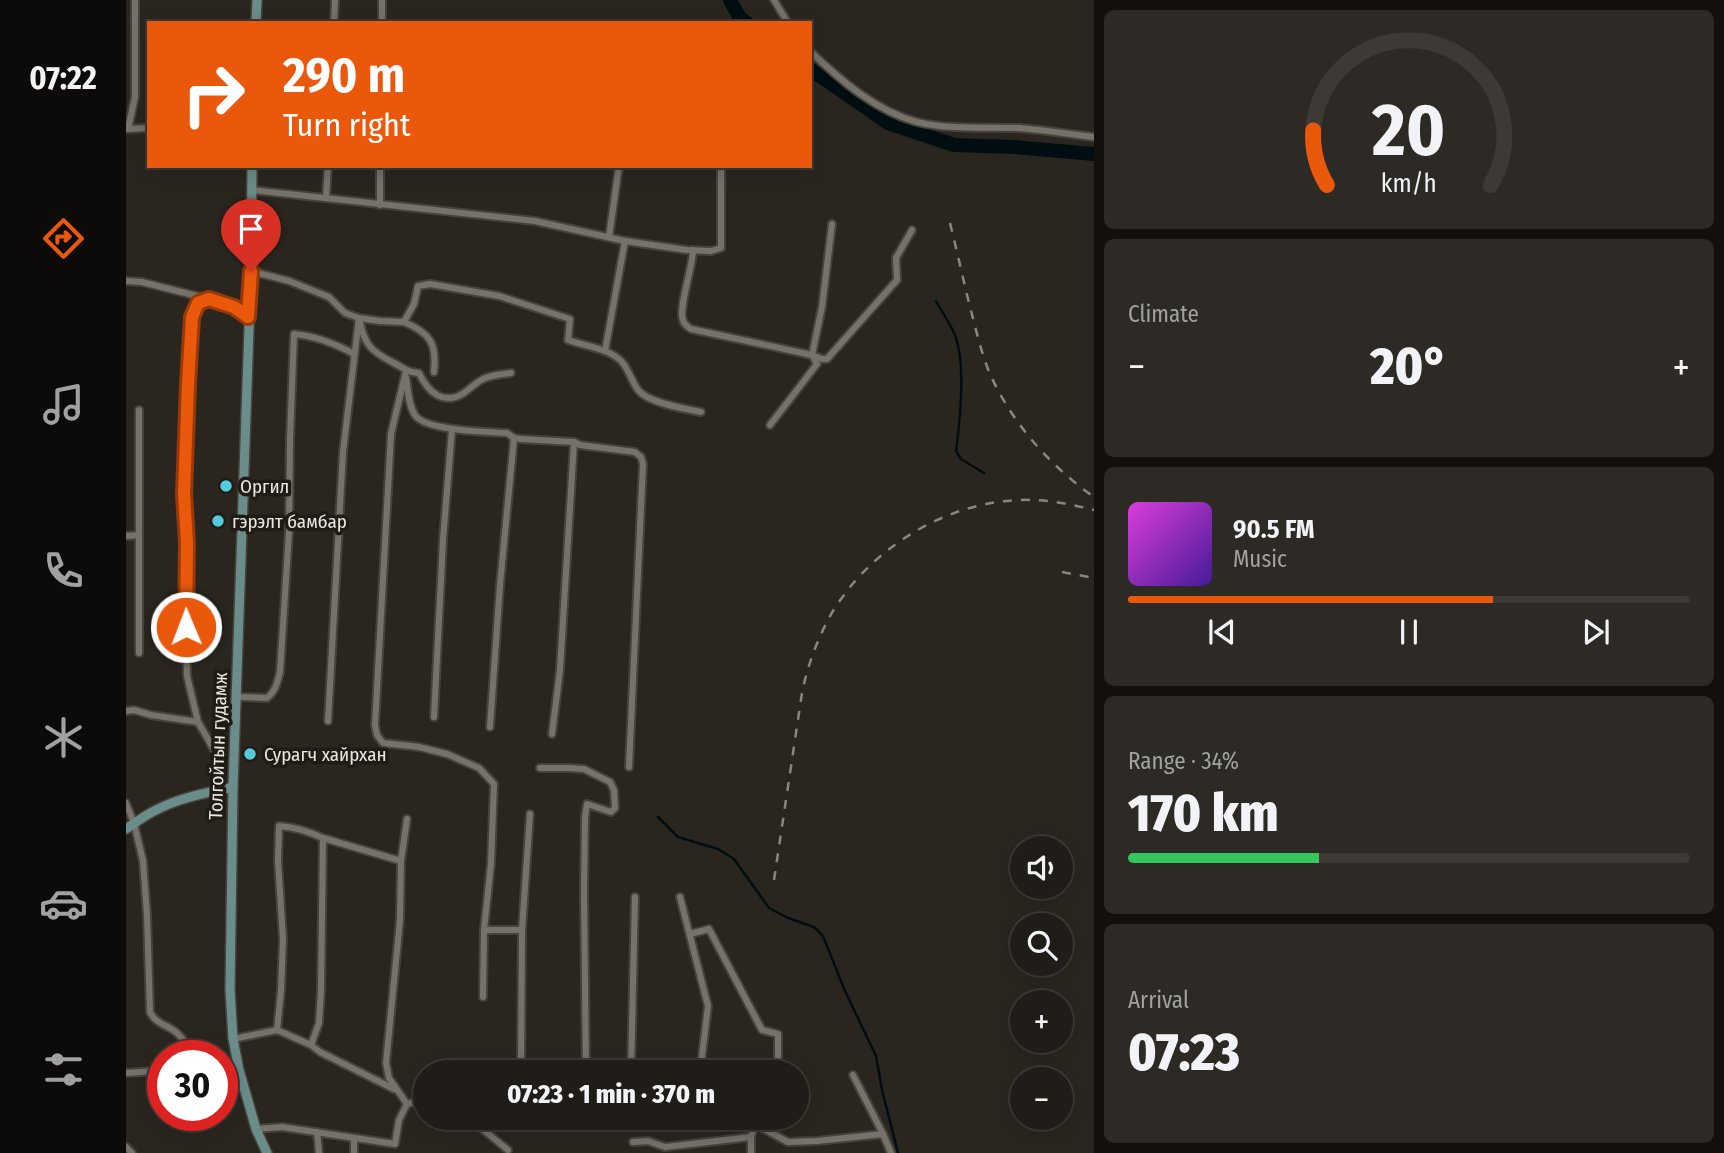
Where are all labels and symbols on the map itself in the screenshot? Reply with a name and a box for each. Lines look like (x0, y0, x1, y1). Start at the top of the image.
pin (221, 199, 281, 271)
place label: Оргил (240, 475, 289, 498)
marker: Оргил (218, 478, 234, 494)
place label: гэрэлт бамбар (232, 510, 347, 533)
marker: гэрэлт бамбар (210, 513, 226, 529)
position arrow (149, 590, 223, 664)
street label: Толгойтын гудамж (204, 672, 232, 820)
place label: Сурагч хайрхан (264, 743, 387, 766)
marker: Сурагч хайрхан (242, 746, 258, 762)
speed limit sign: 30 (147, 1040, 238, 1131)

